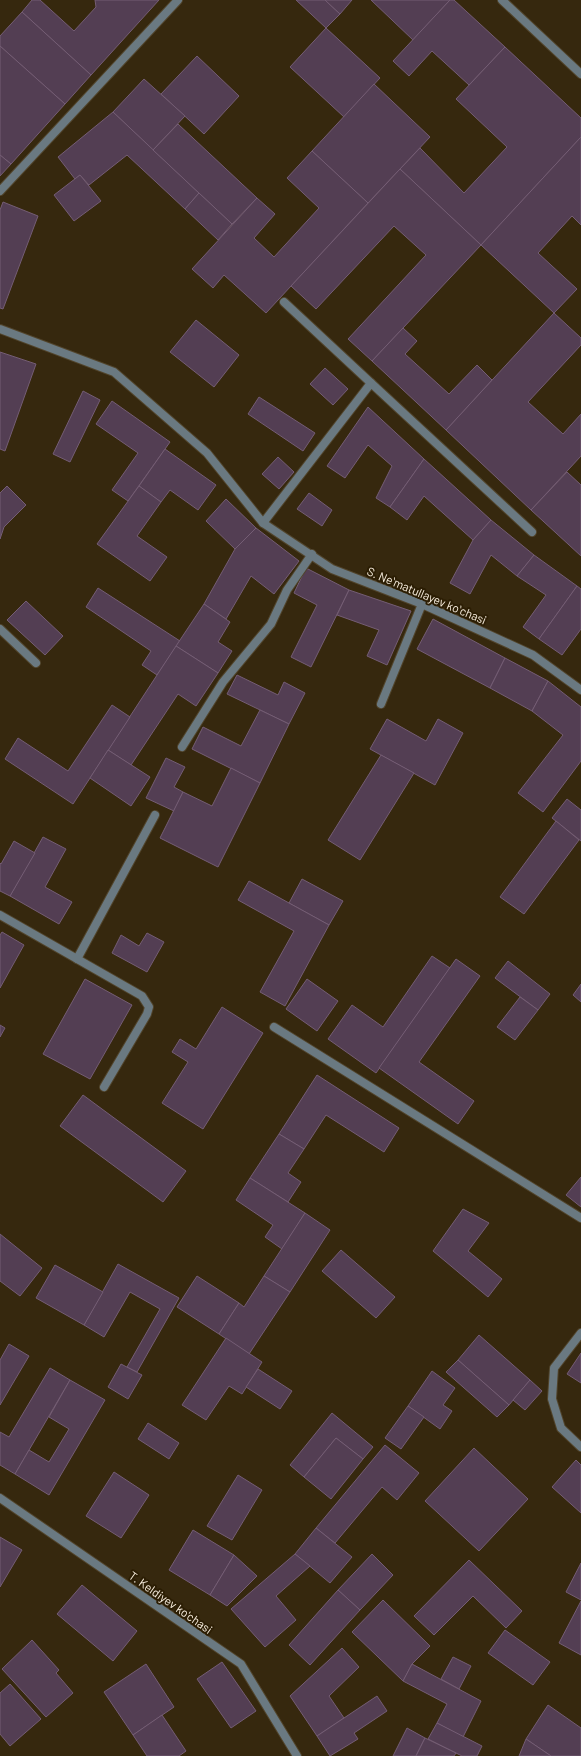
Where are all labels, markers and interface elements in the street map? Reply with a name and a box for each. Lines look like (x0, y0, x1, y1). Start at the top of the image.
street label: S. Neʻmatullayev koʻchasi (365, 563, 489, 627)
street label: T. Keldiyev ko'chasi (127, 1568, 215, 1636)

